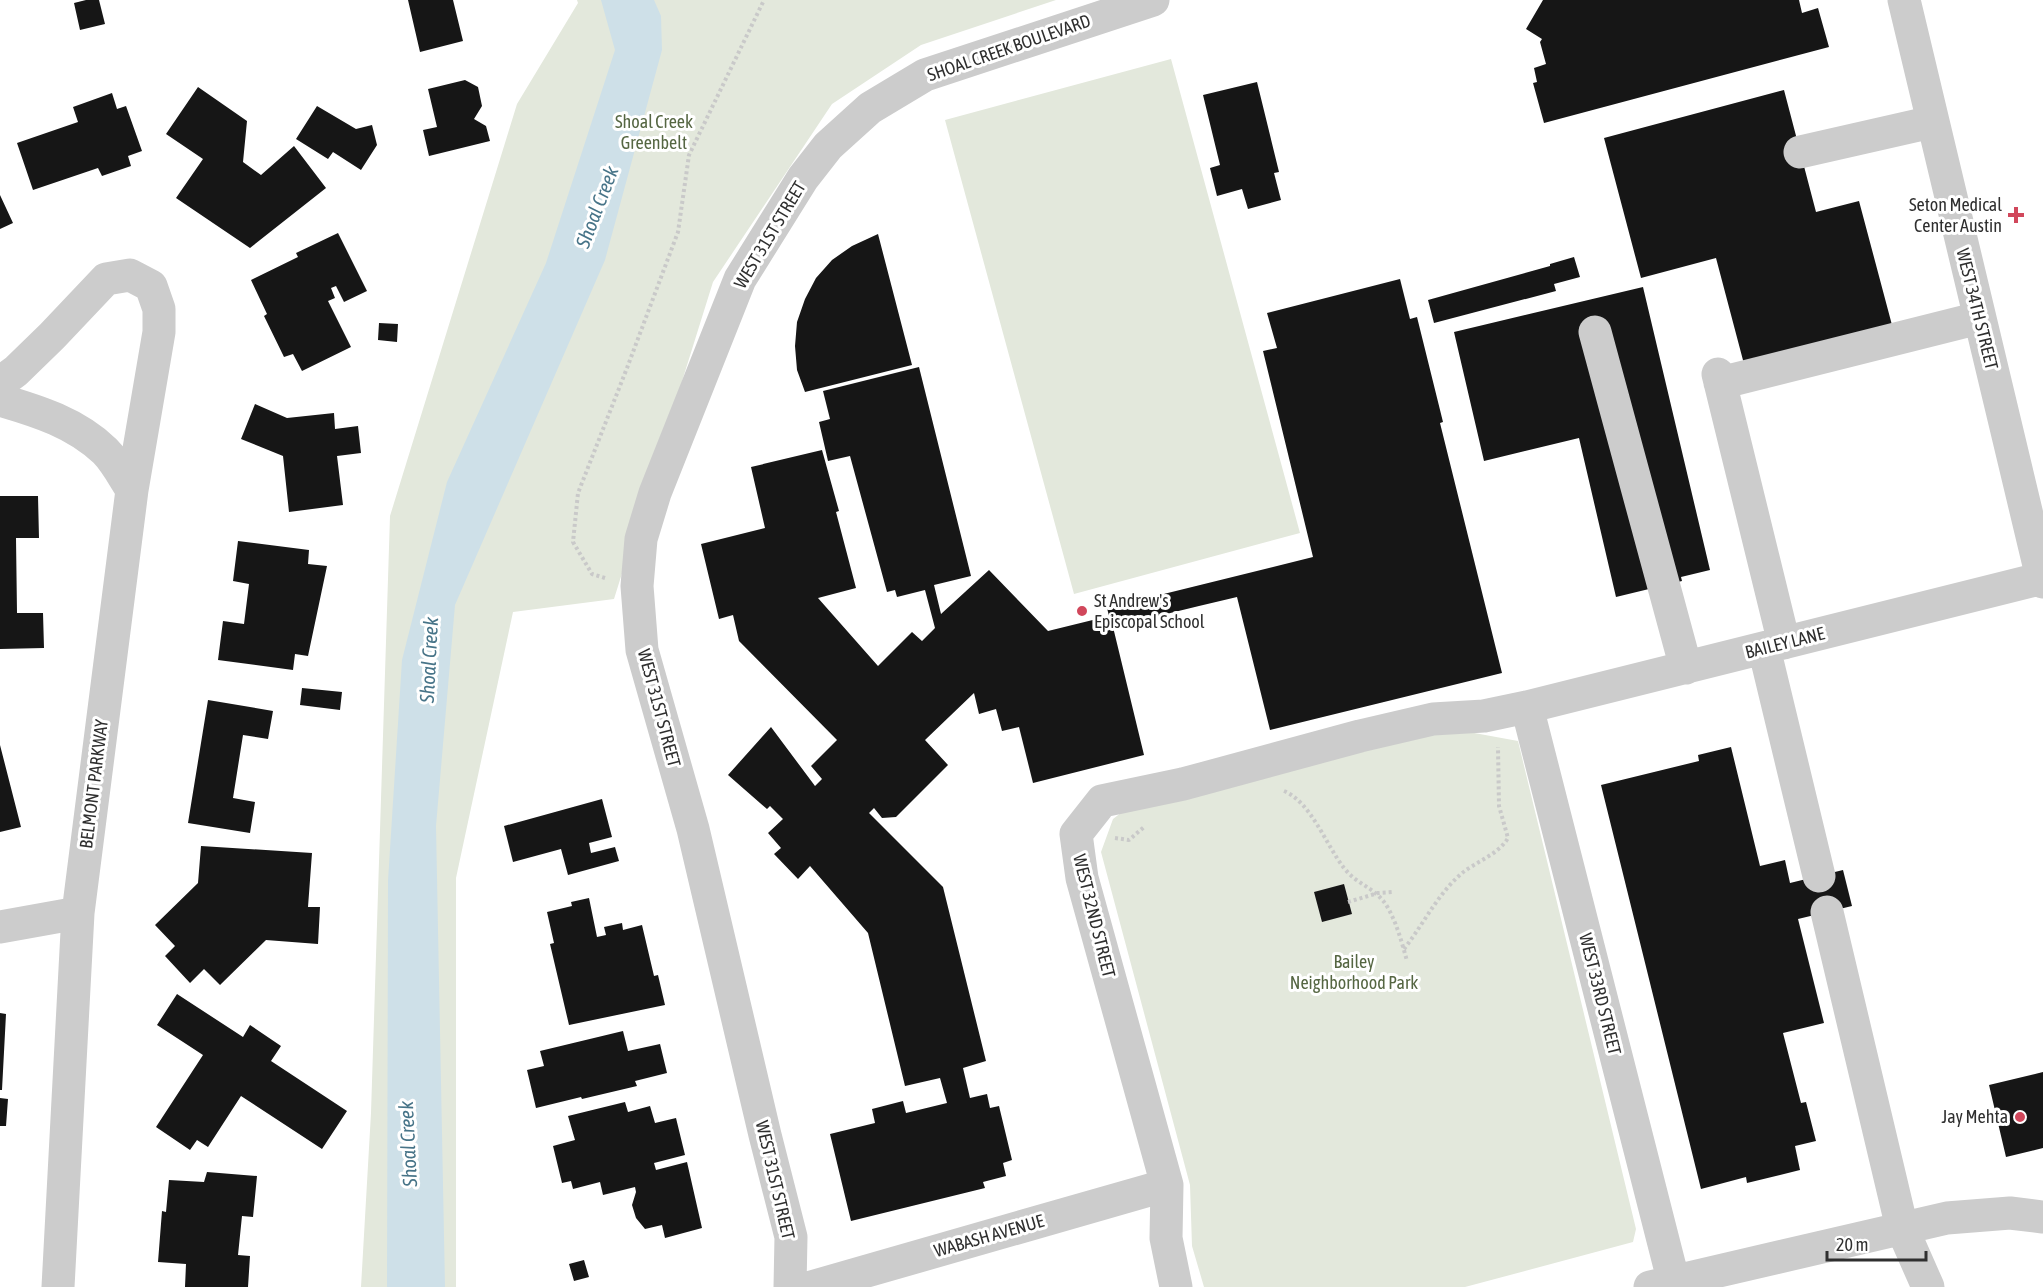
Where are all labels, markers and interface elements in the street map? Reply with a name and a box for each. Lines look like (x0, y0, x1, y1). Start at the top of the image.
street label: SHOAL CREEK BOULEVARD (924, 10, 1093, 85)
park label: Shoal Creek Greenbelt (615, 111, 693, 153)
water label: Shoal Creek (570, 163, 623, 252)
street label: WEST 31ST STREET (729, 177, 810, 292)
place label: Seton Medical Center Austin (1909, 194, 2002, 236)
marker: Seton Medical Center Austin (2007, 206, 2025, 224)
street label: WEST 34TH STREET (1952, 246, 2003, 372)
place label: St Andrew's Episcopal School (1094, 590, 1205, 632)
marker: St Andrew's Episcopal School (1075, 604, 1089, 618)
water label: Shoal Creek (415, 616, 442, 704)
street label: BAILEY LANE (1743, 622, 1827, 663)
street label: WEST 31ST STREET (634, 647, 685, 769)
street label: BELMONT PARKWAY (75, 718, 112, 850)
street label: WEST 32ND STREET (1069, 852, 1120, 980)
street label: WEST 33RD STREET (1575, 931, 1626, 1057)
park label: Bailey Neighborhood Park (1290, 951, 1418, 993)
water label: Shoal Creek (394, 1100, 421, 1188)
place label: Jay Mehta (1941, 1106, 2008, 1127)
marker: Jay Mehta (2013, 1110, 2027, 1124)
street label: WEST 31ST STREET (752, 1118, 799, 1241)
street label: WABASH AVENUE (932, 1210, 1046, 1261)
scale bar (1827, 1224, 1926, 1262)
text: 20 m (1836, 1234, 1868, 1255)

